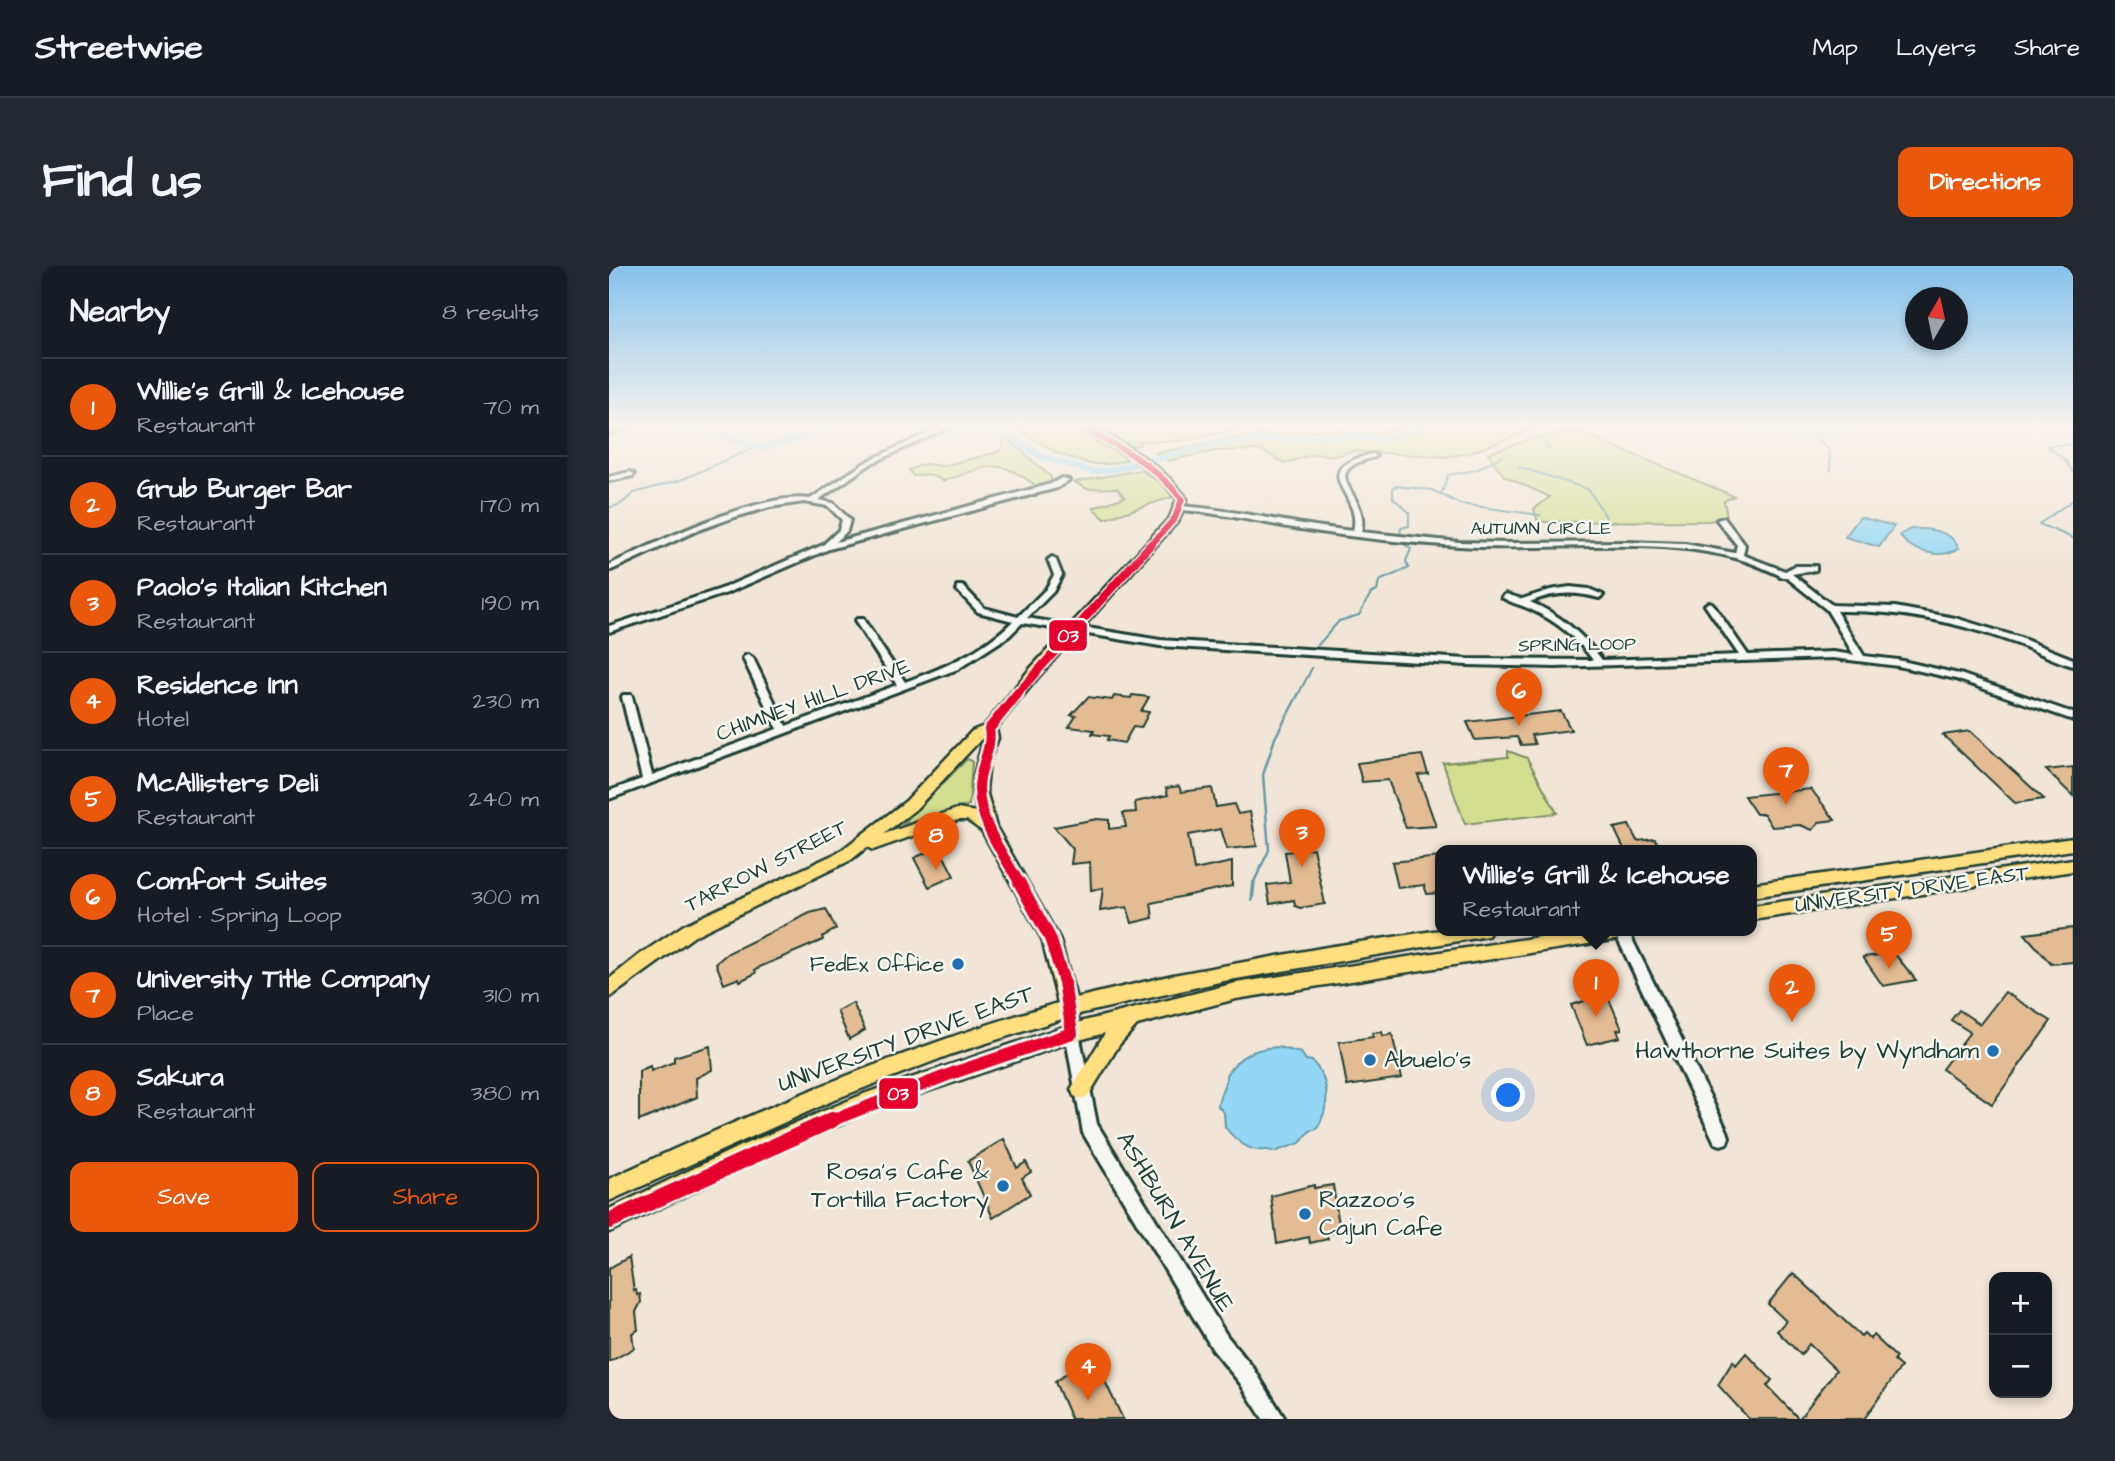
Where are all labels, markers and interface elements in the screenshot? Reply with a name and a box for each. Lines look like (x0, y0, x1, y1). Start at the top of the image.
text: Streetwise (35, 25, 203, 71)
text: Map (1813, 31, 1858, 65)
text: Layers (1896, 31, 1976, 65)
text: Share (2014, 31, 2080, 65)
button: Directions (1898, 147, 2073, 217)
text: Find us (42, 148, 202, 216)
north arrow (1905, 287, 1968, 350)
text: Nearby (70, 291, 170, 333)
text: 8 results (442, 296, 539, 328)
text: Willie’s Grill & Icehouse (137, 373, 404, 409)
text: 1 (92, 391, 94, 423)
text: 70 m (483, 391, 539, 423)
text: Restaurant (137, 409, 255, 441)
text: Grub Burger Bar (137, 471, 352, 507)
text: 2 (86, 489, 100, 521)
text: 170 m (480, 489, 539, 521)
text: Restaurant (137, 507, 255, 539)
street label: AUTUMN CIRCLE (1471, 516, 1612, 541)
text: Paolo's Italian Kitchen (137, 569, 387, 605)
text: 3 (87, 587, 99, 619)
text: 190 m (481, 587, 539, 619)
text: Restaurant (137, 605, 255, 637)
line badge: 03 (1048, 619, 1088, 652)
text: 03 (1057, 623, 1079, 650)
street label: SPRING LOOP (1518, 631, 1637, 659)
street label: CHIMNEY HILL DRIVE (712, 651, 914, 749)
text: Residence Inn (137, 667, 298, 703)
pin: 6 (1496, 668, 1542, 726)
text: 4 (85, 685, 101, 717)
text: 230 m (473, 685, 539, 717)
text: Hotel (137, 703, 189, 735)
pin: 7 (1763, 747, 1809, 805)
text: McAllisters Deli (137, 765, 318, 801)
text: 5 (85, 783, 101, 815)
text: 240 m (469, 783, 539, 815)
text: Restaurant (137, 801, 255, 833)
pin: 3 (1279, 809, 1325, 867)
street label: TARROW STREET (680, 812, 853, 919)
pin: 8 (913, 812, 959, 870)
popup (1435, 845, 1757, 936)
text: Willie’s Grill & Icehouse (1462, 857, 1730, 893)
street label: UNIVERSITY DRIVE EAST (1793, 858, 2032, 920)
text: Comfort Suites (137, 863, 327, 899)
text: 6 (86, 881, 100, 913)
text: 300 m (471, 881, 539, 913)
text: Restaurant (1462, 893, 1581, 925)
text: Hotel · Spring Loop (137, 899, 342, 931)
pin: 5 (1866, 911, 1912, 969)
place label: FedEx Office (810, 950, 944, 979)
marker: FedEx Office (950, 956, 966, 972)
pin: 1 (1573, 959, 1619, 1017)
text: University Title Company (137, 961, 430, 997)
pin: 2 (1769, 964, 1815, 1022)
street label: UNIVERSITY DRIVE EAST (773, 977, 1039, 1101)
text: 7 (86, 979, 100, 1011)
text: 310 m (483, 979, 539, 1011)
text: Place (137, 997, 194, 1029)
place label: Hawthorne Suites by Wyndham (1635, 1034, 1979, 1069)
place label: Abuelo's (1384, 1043, 1471, 1077)
marker: Hawthorne Suites by Wyndham (1985, 1043, 2001, 1059)
marker: Abuelo's (1362, 1052, 1378, 1068)
text: Sakura (137, 1059, 224, 1095)
text: 8 (86, 1077, 100, 1109)
text: 380 m (471, 1077, 539, 1109)
line badge: 03 (878, 1077, 919, 1110)
your location (1491, 1078, 1525, 1112)
text: 03 (887, 1081, 909, 1108)
text: Restaurant (137, 1095, 255, 1127)
street label: ASHBURN AVENUE (1108, 1125, 1242, 1319)
place label: Rosa's Cafe & Tortilla Factory (811, 1155, 990, 1218)
button: Save (70, 1162, 298, 1232)
button: Share (312, 1162, 539, 1232)
marker: Rosa's Cafe & Tortilla Factory (995, 1178, 1011, 1194)
place label: Razzoo's Cajun Cafe (1319, 1183, 1443, 1245)
marker: Razzoo's Cajun Cafe (1297, 1206, 1313, 1222)
map controls (1989, 1272, 2052, 1398)
button: + (1989, 1272, 2052, 1335)
button: − (1989, 1335, 2052, 1398)
pin: 4 (1065, 1343, 1111, 1401)

